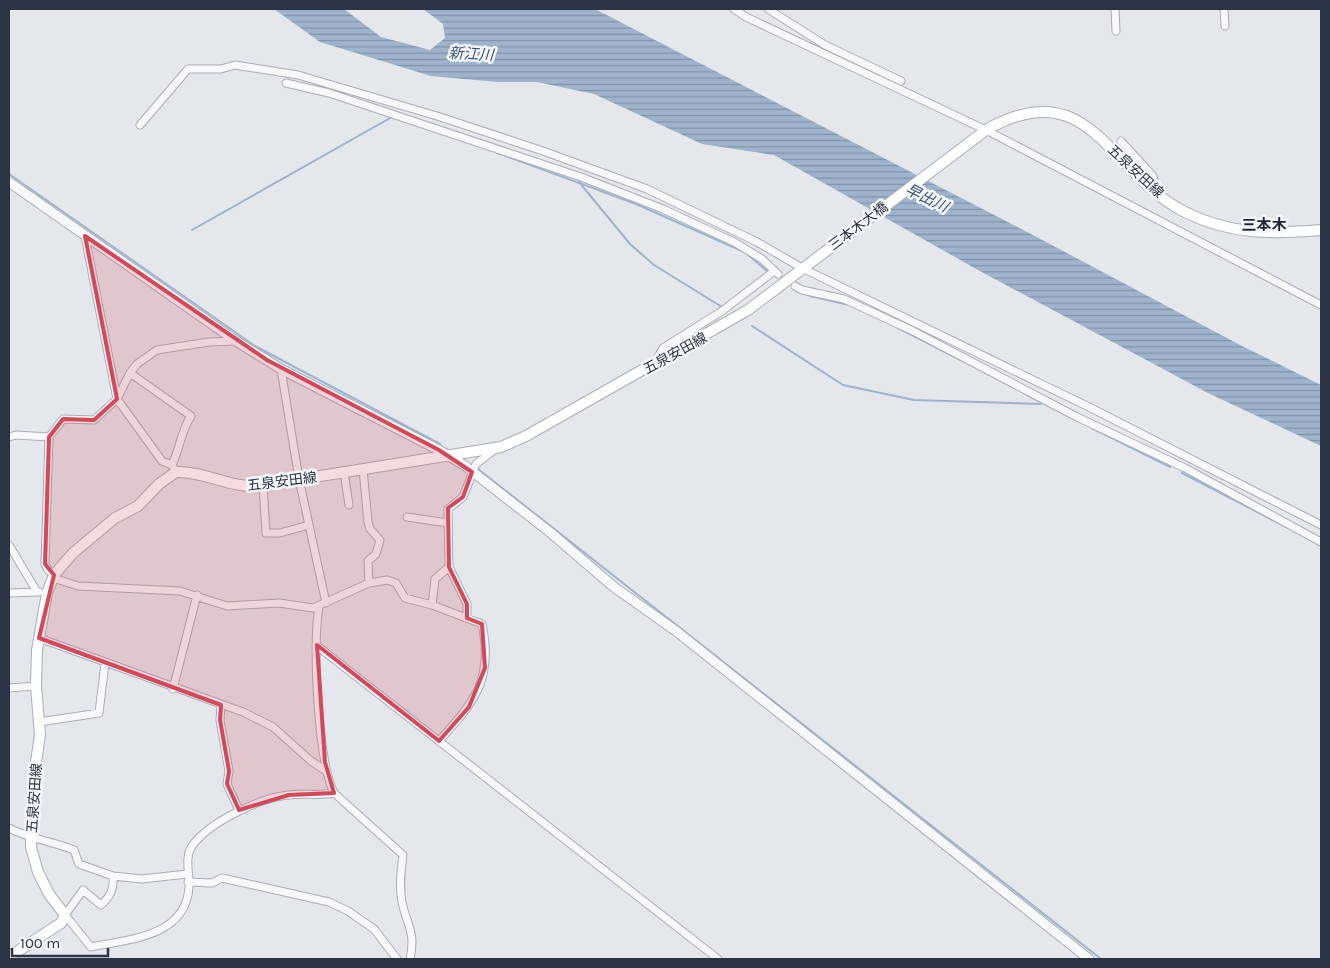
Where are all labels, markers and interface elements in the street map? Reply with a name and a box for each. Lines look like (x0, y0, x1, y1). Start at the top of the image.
water label: 新江川 (448, 44, 496, 64)
street label: 五泉安田線 (1104, 141, 1167, 201)
water label: 早出川 (903, 180, 953, 217)
street label: 三本木大橋 (825, 199, 891, 254)
district label: 三本木 (1241, 216, 1287, 234)
street label: 五泉安田線 (641, 329, 710, 378)
street label: 五泉安田線 (246, 469, 318, 494)
street label: 五泉安田線 (24, 763, 45, 834)
scale bar (12, 926, 109, 958)
text: 100 m (20, 934, 60, 952)

